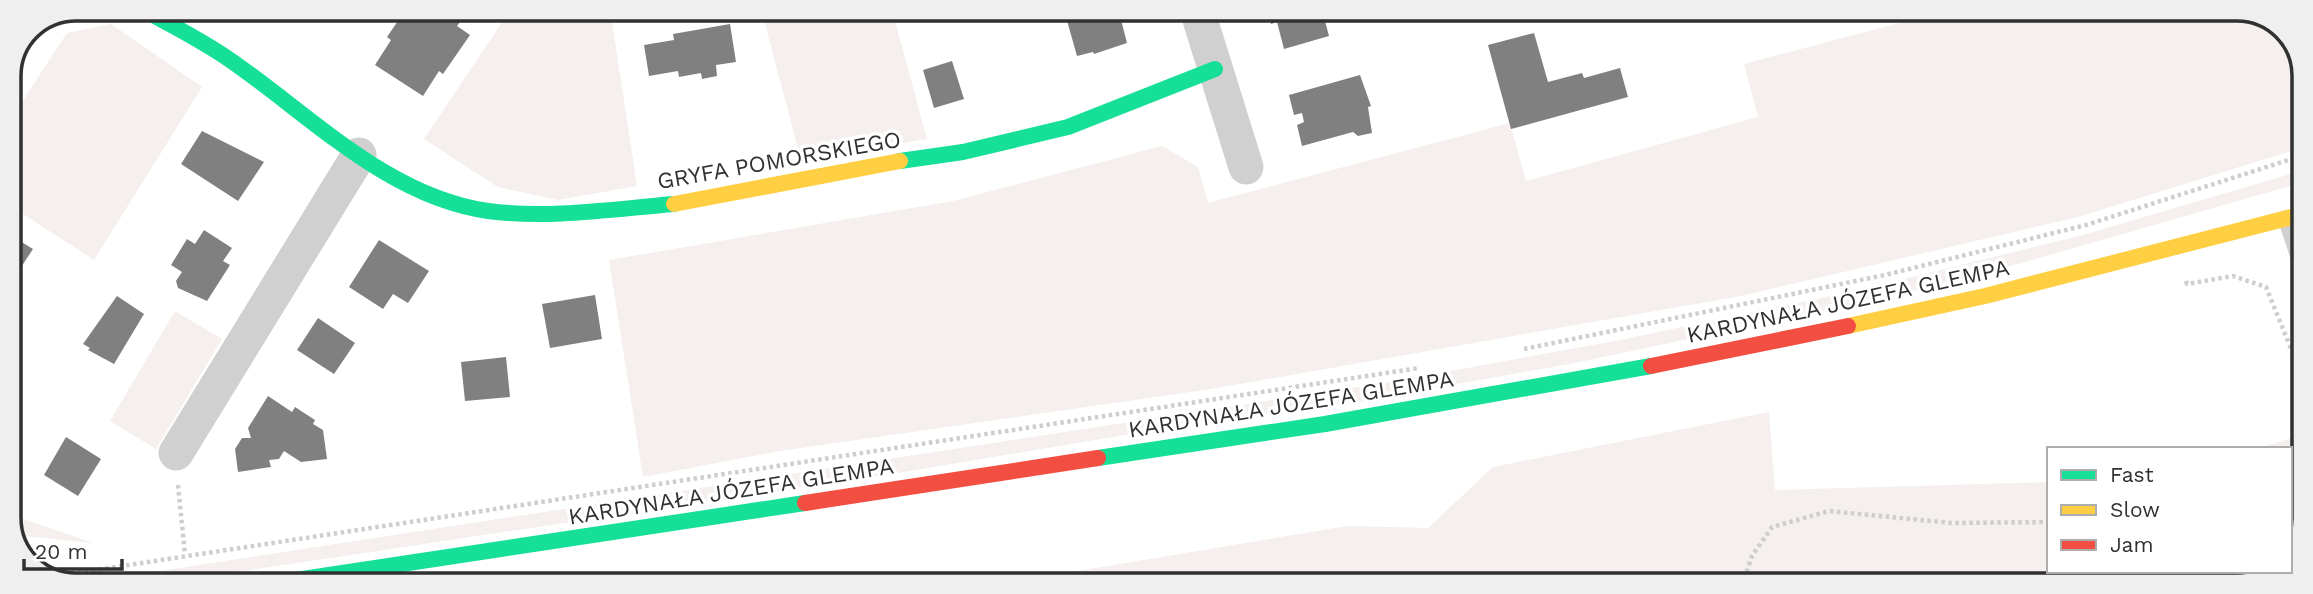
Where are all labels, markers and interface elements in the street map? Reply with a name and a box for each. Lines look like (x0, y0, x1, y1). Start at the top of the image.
street label: GRYFA POMORSKIEGO (655, 126, 903, 195)
street label: KARDYNAŁA JÓZEFA GLEMPA (1684, 253, 2012, 349)
street label: KARDYNAŁA JÓZEFA GLEMPA (1126, 364, 1456, 444)
legend (2047, 447, 2292, 573)
street label: KARDYNAŁA JÓZEFA GLEMPA (566, 451, 896, 531)
text: Fast (2110, 462, 2154, 487)
text: Slow (2110, 497, 2160, 522)
scale bar (24, 528, 122, 572)
text: Jam (2110, 532, 2153, 557)
text: 20 m (35, 539, 87, 564)

